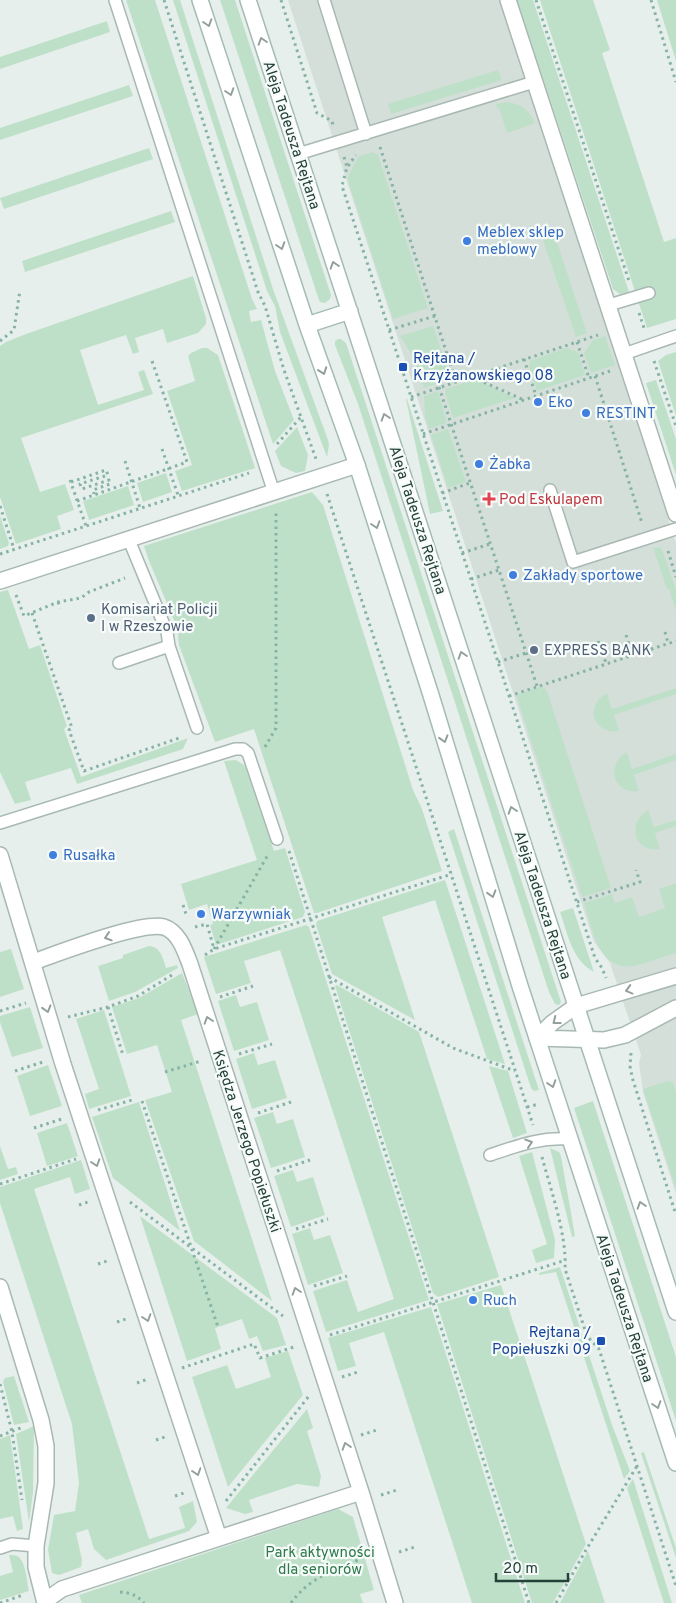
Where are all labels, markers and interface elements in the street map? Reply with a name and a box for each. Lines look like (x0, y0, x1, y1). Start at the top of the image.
one-way arrow (202, 18, 212, 26)
one-way arrow (257, 38, 267, 46)
street label: Aleja Tadeusza Rejtana (258, 59, 324, 212)
one-way arrow (224, 87, 234, 95)
place label: Meblex sklep meblowy (477, 224, 564, 260)
marker: Meblex sklep meblowy (461, 235, 473, 247)
one-way arrow (275, 241, 285, 250)
one-way arrow (330, 261, 340, 270)
place label: Rejtana / Krzyżanowskiego 08 (413, 350, 553, 386)
marker: Rejtana / Krzyżanowskiego 08 (397, 361, 409, 373)
one-way arrow (317, 366, 327, 375)
place label: Eko (548, 394, 573, 413)
marker: Eko (532, 396, 544, 408)
place label: RESTINT (596, 405, 656, 424)
marker: RESTINT (580, 407, 592, 419)
one-way arrow (380, 414, 390, 422)
street label: Aleja Tadeusza Rejtana (384, 444, 450, 597)
place label: Żabka (489, 455, 531, 475)
marker: Żabka (473, 458, 485, 470)
place label: Pod Eskulapem (499, 491, 603, 510)
marker: Pod Eskulapem (483, 493, 495, 505)
one-way arrow (370, 520, 380, 528)
place label: Zakłady sportowe (523, 567, 643, 586)
marker: Zakłady sportowe (507, 569, 519, 581)
place label: Komisariat Policji I w Rzeszowie (101, 601, 217, 637)
marker: Komisariat Policji I w Rzeszowie (85, 612, 97, 624)
place label: EXPRESS BANK (544, 642, 651, 661)
marker: EXPRESS BANK (528, 644, 540, 656)
one-way arrow (458, 651, 468, 660)
one-way arrow (439, 734, 449, 742)
one-way arrow (508, 806, 518, 814)
street label: Aleja Tadeusza Rejtana (509, 829, 575, 982)
place label: Rusałka (63, 847, 115, 866)
marker: Rusałka (47, 849, 59, 861)
one-way arrow (486, 889, 496, 898)
place label: Warzywniak (211, 906, 291, 925)
marker: Warzywniak (195, 908, 207, 920)
one-way arrow (105, 932, 113, 942)
one-way arrow (626, 985, 634, 995)
one-way arrow (41, 1004, 51, 1012)
one-way arrow (552, 1015, 561, 1024)
one-way arrow (204, 1016, 214, 1024)
street label: Księdza Jerzego Popiełuszki (207, 1048, 284, 1235)
one-way arrow (546, 1080, 556, 1088)
one-way arrow (524, 1138, 532, 1148)
one-way arrow (90, 1159, 100, 1167)
one-way arrow (637, 1202, 647, 1210)
street label: Aleja Tadeusza Rejtana (591, 1232, 657, 1385)
one-way arrow (292, 1287, 302, 1296)
place label: Ruch (483, 1292, 517, 1311)
marker: Ruch (467, 1294, 479, 1306)
one-way arrow (141, 1313, 151, 1322)
place label: Rejtana / Popiełuszki 09 (492, 1324, 592, 1360)
marker: Rejtana / Popiełuszki 09 (595, 1335, 607, 1347)
one-way arrow (651, 1400, 661, 1409)
one-way arrow (341, 1442, 351, 1450)
one-way arrow (191, 1468, 201, 1476)
park label: Park aktywności dla seniorów (265, 1544, 375, 1580)
scale bar (496, 1550, 568, 1582)
text: 20 m (503, 1560, 538, 1579)

